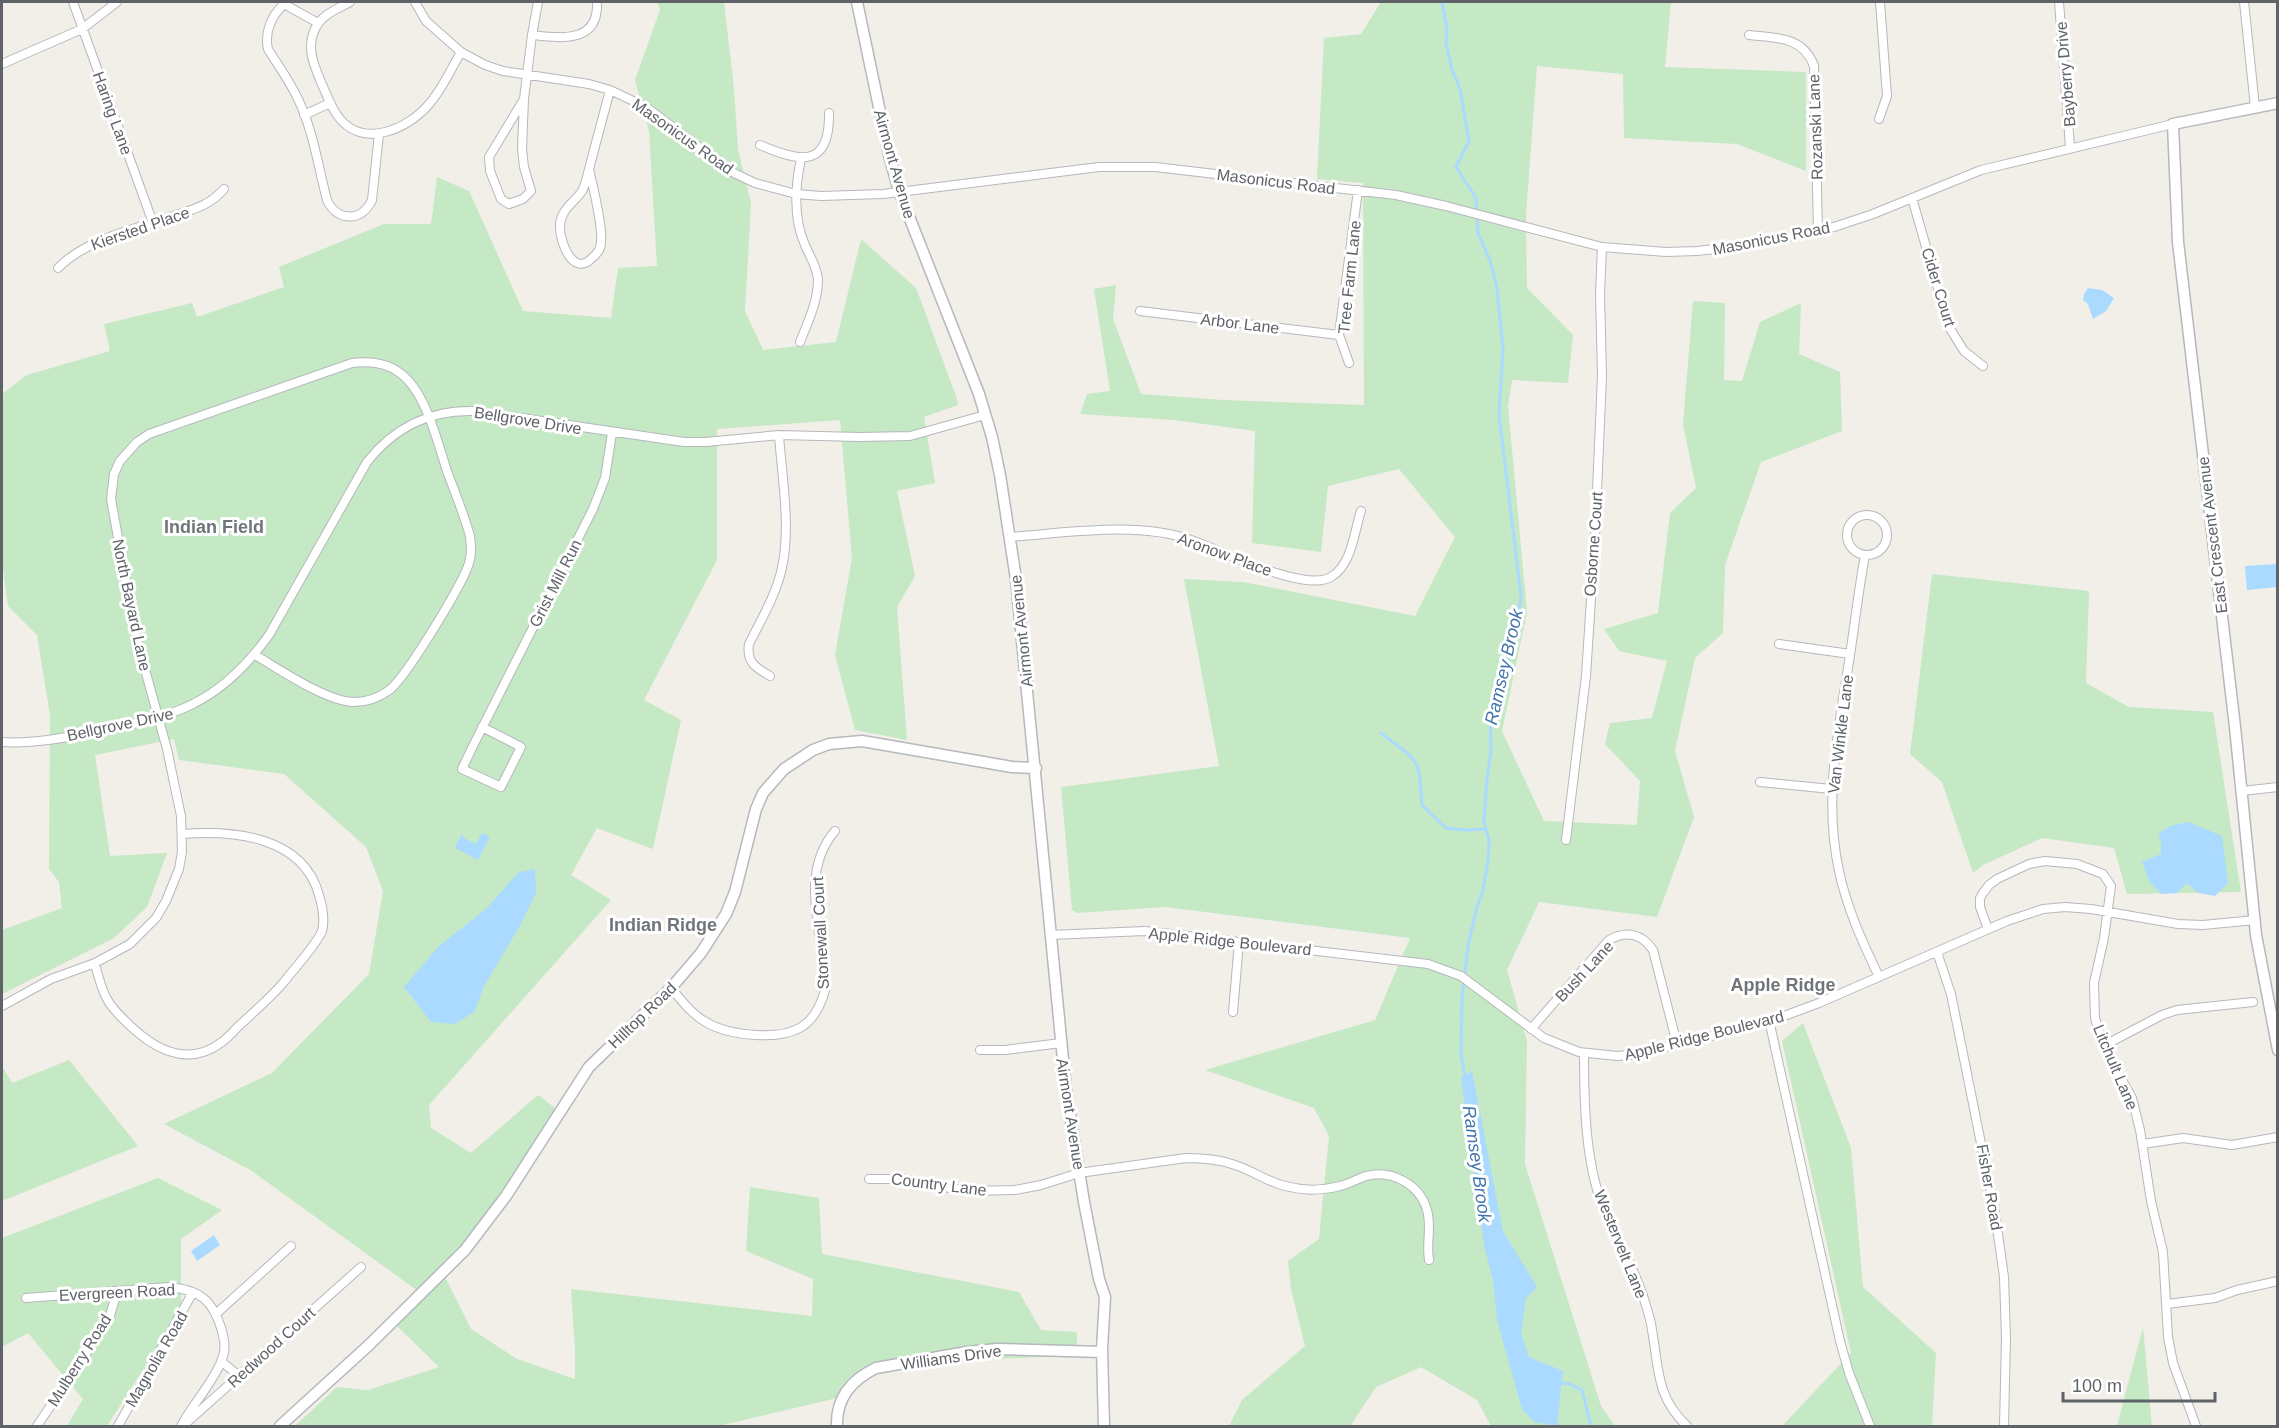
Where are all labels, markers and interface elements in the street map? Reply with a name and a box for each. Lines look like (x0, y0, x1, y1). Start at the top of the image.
street label: Bayberry Drive (2052, 20, 2079, 127)
street label: Haring Lane (90, 69, 135, 157)
street label: Rozanski Lane (1805, 74, 1826, 180)
street label: Masonicus Road (629, 95, 736, 178)
street label: Airmont Avenue (871, 108, 918, 221)
street label: Masonicus Road (1216, 166, 1336, 197)
street label: Kiersted Place (89, 204, 192, 253)
street label: Tree Farm Lane (1335, 219, 1364, 335)
street label: Masonicus Road (1711, 219, 1831, 258)
street label: Cider Court (1918, 246, 1959, 329)
street label: Arbor Lane (1200, 310, 1280, 337)
street label: Bellgrove Drive (473, 404, 583, 437)
street label: East Crescent Avenue (2194, 455, 2231, 614)
street label: Osborne Court (1581, 491, 1606, 597)
district label: Indian Field (164, 517, 264, 537)
street label: Aronow Place (1176, 530, 1274, 579)
street label: Grist Mill Run (526, 537, 585, 630)
street label: North Bayard Lane (109, 538, 154, 673)
street label: Airmont Avenue (1007, 574, 1036, 688)
water label: Ramsey Brook (1481, 606, 1527, 727)
street label: Van Winkle Lane (1825, 673, 1856, 795)
street label: Bellgrove Drive (65, 705, 175, 744)
street label: Stonewall Court (809, 876, 832, 990)
district label: Indian Ridge (609, 915, 717, 935)
street label: Apple Ridge Boulevard (1148, 924, 1312, 959)
street label: Bush Lane (1552, 937, 1617, 1005)
district label: Apple Ridge (1730, 975, 1836, 995)
street label: Hilltop Road (605, 979, 680, 1052)
street label: Apple Ridge Boulevard (1623, 1007, 1786, 1064)
street label: Litchult Lane (2090, 1022, 2141, 1112)
street label: Airmont Avenue (1053, 1057, 1088, 1171)
water label: Ramsey Brook (1459, 1104, 1495, 1225)
street label: Fisher Road (1974, 1143, 2005, 1231)
street label: Country Lane (890, 1170, 988, 1199)
street label: Westervelt Lane (1591, 1188, 1650, 1301)
street label: Evergreen Road (58, 1281, 176, 1304)
street label: Redwood Court (224, 1303, 319, 1391)
street label: Magnolia Road (122, 1308, 191, 1410)
street label: Mulberry Road (44, 1311, 114, 1409)
street label: Williams Drive (900, 1342, 1003, 1373)
scale bar (2063, 1365, 2214, 1403)
text: 100 m (2072, 1376, 2122, 1396)

